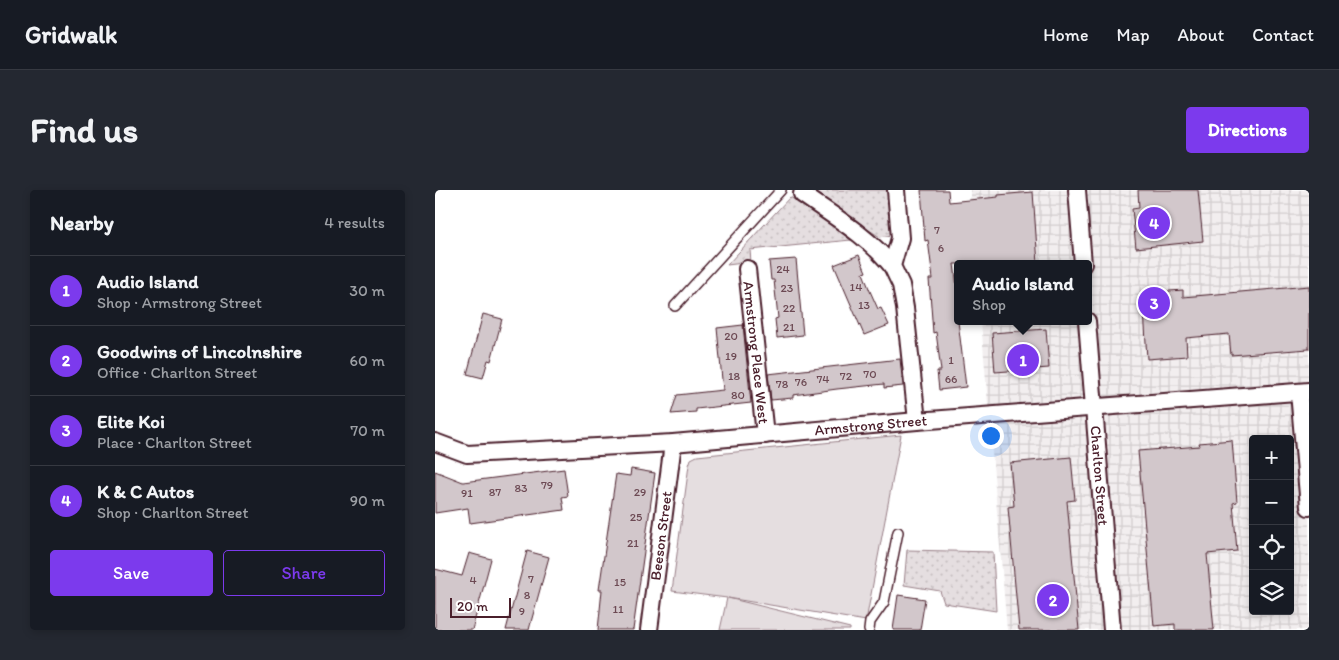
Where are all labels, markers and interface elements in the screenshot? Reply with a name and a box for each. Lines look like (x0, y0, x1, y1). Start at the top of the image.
text: Gridwalk (25, 20, 117, 49)
text: Home (1043, 24, 1089, 46)
text: Map (1117, 24, 1150, 46)
text: About (1178, 24, 1224, 46)
text: Contact (1252, 24, 1314, 46)
button: Directions (1186, 107, 1309, 153)
text: Find us (30, 109, 138, 151)
pin: 4 (1138, 204, 1170, 242)
text: Nearby (50, 210, 114, 235)
text: 4 results (324, 213, 385, 232)
house number: 7 (934, 223, 940, 237)
house number: 6 (938, 241, 944, 255)
popup (954, 260, 1092, 325)
house number: 24 (776, 262, 790, 276)
text: Audio Island (97, 270, 198, 293)
text: Audio Island (972, 272, 1074, 295)
street label: Armstrong Place West (739, 280, 773, 425)
house number: 14 (850, 280, 862, 294)
text: 1 (62, 281, 70, 300)
text: 30 m (349, 281, 385, 300)
house number: 23 (781, 281, 794, 295)
pin: 3 (1138, 284, 1170, 322)
text: Shop · Armstrong Street (97, 293, 262, 312)
text: Shop (972, 295, 1006, 314)
house number: 13 (858, 298, 871, 312)
house number: 22 (783, 301, 796, 315)
house number: 21 (783, 320, 795, 334)
house number: 20 (724, 329, 738, 343)
text: Goodwins of Lincolnshire (97, 340, 302, 363)
pin: 1 (1007, 341, 1039, 379)
house number: 19 (725, 349, 737, 363)
text: 2 (62, 351, 70, 370)
text: 60 m (350, 351, 385, 370)
house number: 1 (948, 353, 954, 367)
text: Office · Charlton Street (97, 363, 257, 382)
house number: 70 (863, 367, 877, 381)
house number: 18 (728, 369, 740, 383)
house number: 72 (840, 369, 853, 383)
house number: 74 (816, 372, 830, 386)
house number: 66 (945, 372, 957, 386)
house number: 76 (795, 375, 807, 389)
house number: 78 (776, 377, 789, 391)
house number: 80 (731, 388, 745, 402)
text: Elite Koi (97, 410, 165, 433)
street label: Armstrong Street (814, 411, 928, 439)
text: 3 (62, 421, 70, 440)
text: 70 m (350, 421, 385, 440)
your location (978, 423, 1004, 449)
street label: Charlton Street (1086, 425, 1113, 527)
text: Place · Charlton Street (97, 433, 252, 452)
map controls (1249, 435, 1294, 615)
button: + (1249, 435, 1294, 480)
house number: 79 (541, 478, 553, 492)
text: K & C Autos (97, 480, 194, 503)
button: − (1249, 480, 1294, 525)
house number: 83 (514, 481, 528, 495)
house number: 87 (489, 485, 501, 499)
house number: 29 (634, 485, 646, 499)
house number: 91 (461, 486, 473, 500)
street label: Beeson Street (646, 490, 676, 581)
text: 4 (61, 491, 71, 510)
text: 90 m (350, 491, 385, 510)
text: Shop · Charlton Street (97, 503, 248, 522)
house number: 25 (630, 510, 642, 524)
button: locate (1249, 525, 1294, 570)
house number: 21 (627, 536, 639, 550)
button: Save (50, 550, 213, 596)
button: Share (223, 550, 385, 596)
button: layers (1249, 570, 1294, 615)
house number: 7 (528, 572, 534, 586)
house number: 4 (469, 573, 477, 587)
house number: 15 (614, 575, 626, 589)
pin: 2 (1037, 581, 1069, 619)
house number: 8 (524, 588, 531, 602)
scale bar (450, 595, 511, 618)
text: 20 m (457, 598, 488, 615)
house number: 11 (612, 602, 624, 616)
house number: 9 (519, 604, 525, 618)

